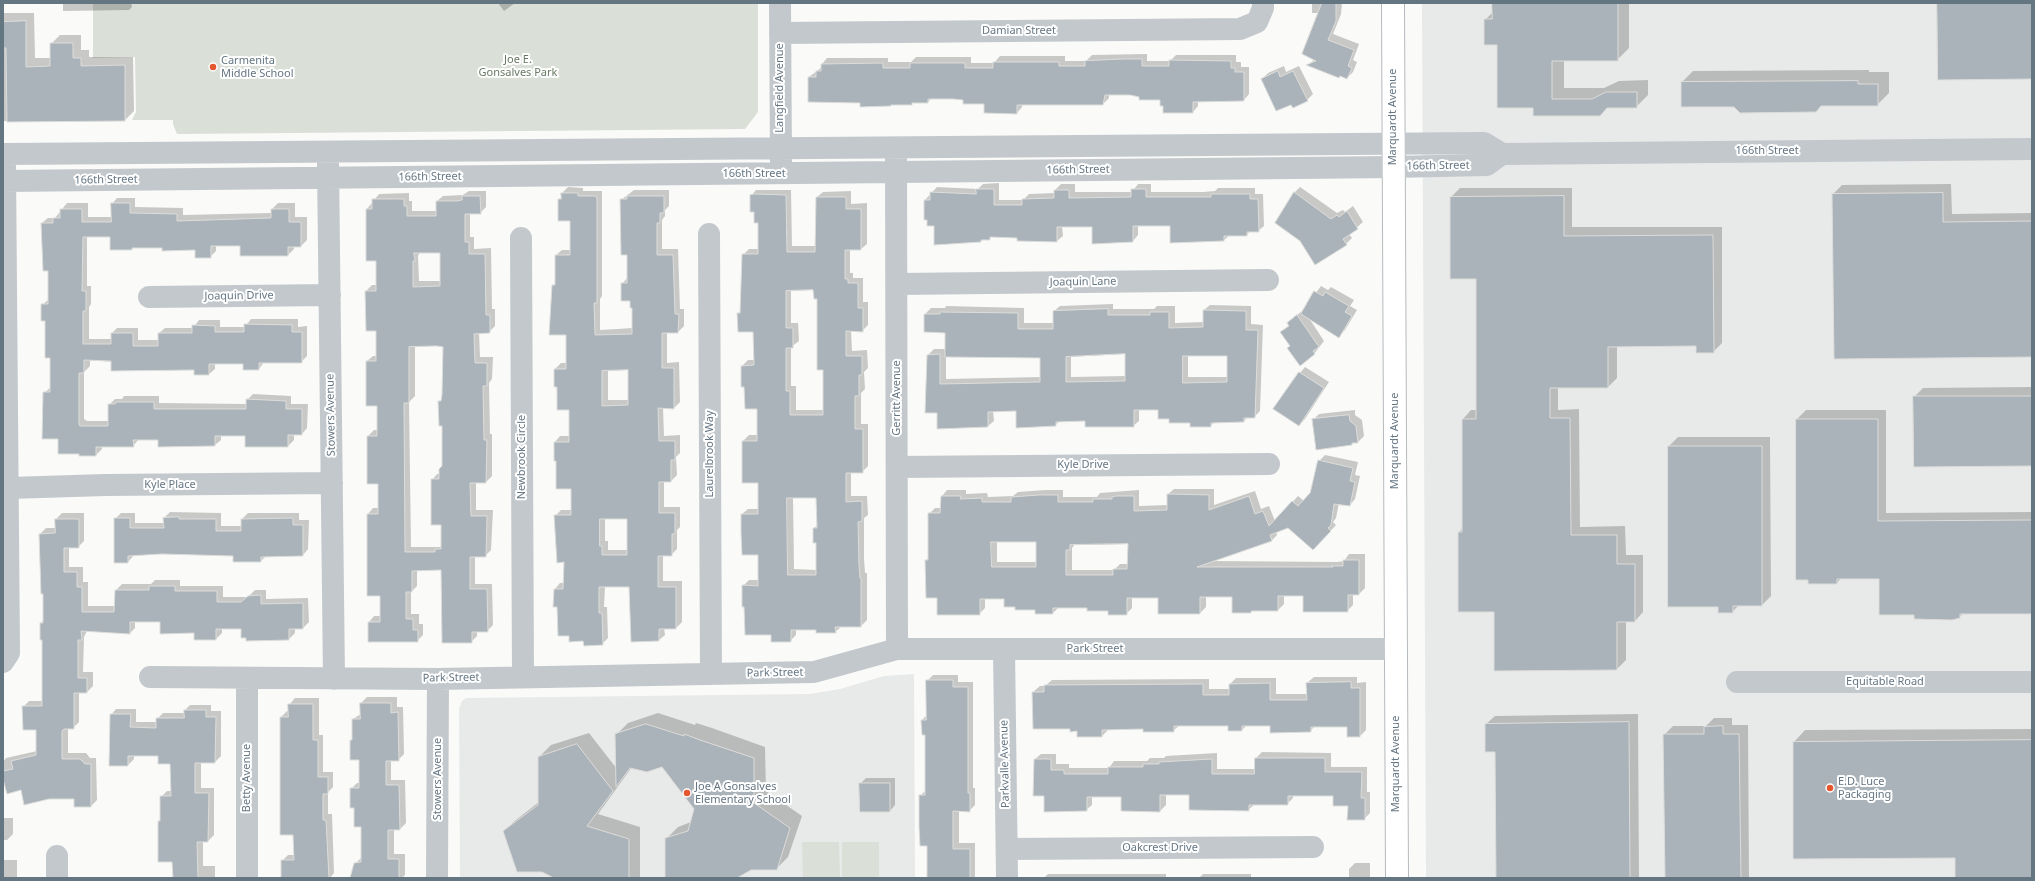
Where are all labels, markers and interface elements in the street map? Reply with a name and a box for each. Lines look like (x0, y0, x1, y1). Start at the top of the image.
street label: Damian Street (982, 24, 1056, 38)
street label: Langfield Avenue (773, 43, 787, 133)
park label: Joe E. Gonsalves Park (479, 53, 557, 79)
place label: Carmenita Middle School (221, 54, 294, 80)
marker: Carmenita Middle School (208, 62, 218, 72)
street label: Marquardt Avenue (1386, 69, 1400, 165)
street label: 166th Street (1735, 144, 1799, 158)
street label: 166th Street (1406, 159, 1470, 173)
street label: 166th Street (1046, 163, 1110, 177)
street label: 166th Street (722, 167, 786, 181)
street label: 166th Street (398, 170, 462, 184)
street label: 166th Street (74, 173, 138, 187)
street label: Joaquin Lane (1049, 275, 1117, 289)
street label: Joaquin Drive (204, 289, 274, 303)
street label: Gerritt Avenue (890, 360, 904, 436)
street label: Stowers Avenue (324, 374, 338, 456)
street label: Marquardt Avenue (1388, 393, 1402, 489)
street label: Laurelbrook Way (703, 410, 717, 498)
street label: Newbrook Circle (515, 415, 529, 499)
street label: Kyle Drive (1057, 458, 1109, 472)
street label: Kyle Place (144, 478, 196, 492)
street label: Park Street (1067, 642, 1123, 656)
street label: Park Street (746, 666, 804, 680)
street label: Park Street (422, 671, 480, 685)
street label: Equitable Road (1846, 675, 1924, 689)
street label: Marquardt Avenue (1389, 716, 1403, 812)
street label: Parkvalle Avenue (998, 720, 1012, 808)
street label: Stowers Avenue (431, 738, 445, 820)
street label: Betty Avenue (240, 744, 254, 812)
place label: E.D. Luce Packaging (1838, 775, 1891, 801)
place label: Joe A Gonsalves Elementary School (695, 780, 791, 806)
marker: E.D. Luce Packaging (1825, 783, 1835, 793)
marker: Joe A Gonsalves Elementary School (682, 788, 692, 798)
street label: Oakcrest Drive (1122, 841, 1198, 855)

